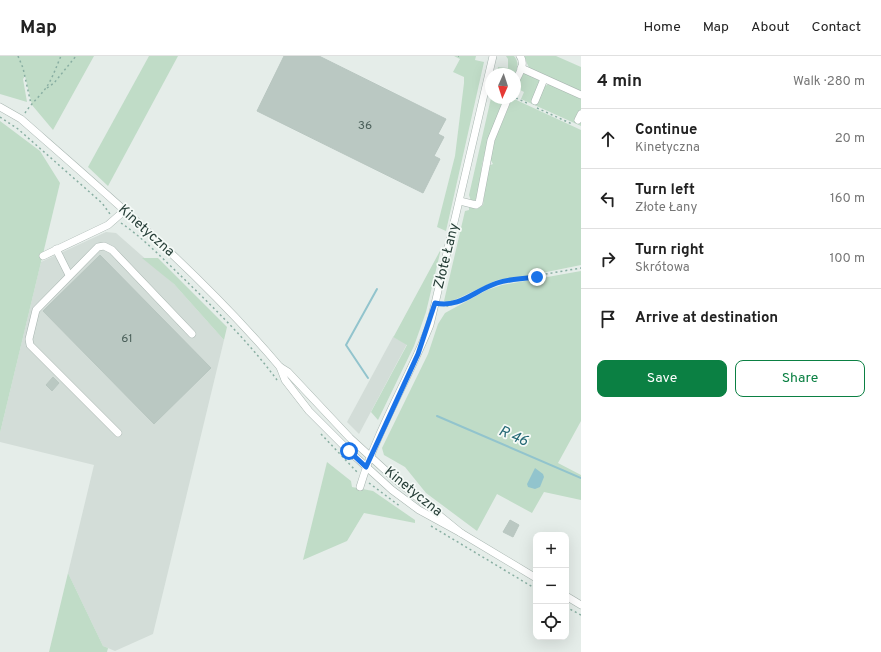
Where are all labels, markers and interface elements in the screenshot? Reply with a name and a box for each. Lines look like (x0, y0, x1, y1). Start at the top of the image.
text: Map (20, 16, 57, 40)
text: Home (644, 19, 681, 36)
text: Map (703, 19, 729, 36)
text: About (751, 19, 790, 36)
text: Contact (812, 19, 861, 36)
north arrow (485, 68, 521, 104)
text: 4 min (597, 71, 642, 93)
text: Walk · 280 m (793, 74, 865, 90)
house number: 36 (358, 118, 372, 134)
text: Continue (635, 121, 697, 140)
icon: ahead (597, 128, 619, 150)
text: 20 m (835, 131, 865, 147)
text: Kinetyczna (635, 140, 700, 156)
text: Turn left (635, 181, 695, 200)
icon: left (597, 188, 619, 210)
text: 160 m (830, 191, 865, 207)
text: Złote Łany (635, 200, 697, 216)
street label: Kinetyczna (114, 201, 178, 261)
street label: Złote Łany (431, 221, 463, 291)
text: Turn right (635, 241, 704, 260)
icon: right (597, 248, 619, 270)
text: 100 m (829, 251, 865, 267)
text: Skrótowa (635, 260, 690, 276)
route end (528, 268, 546, 286)
icon: arrive (597, 308, 619, 330)
text: Arrive at destination (635, 309, 778, 328)
house number: 61 (121, 331, 133, 347)
button: Save (597, 360, 727, 397)
button: Share (735, 360, 865, 397)
water label: R 46 (495, 422, 531, 452)
route start (340, 442, 358, 460)
street label: Kinetyczna (380, 463, 446, 521)
map controls (533, 532, 569, 640)
button: + (533, 532, 569, 568)
button: − (533, 568, 569, 604)
button: locate (533, 604, 569, 640)

